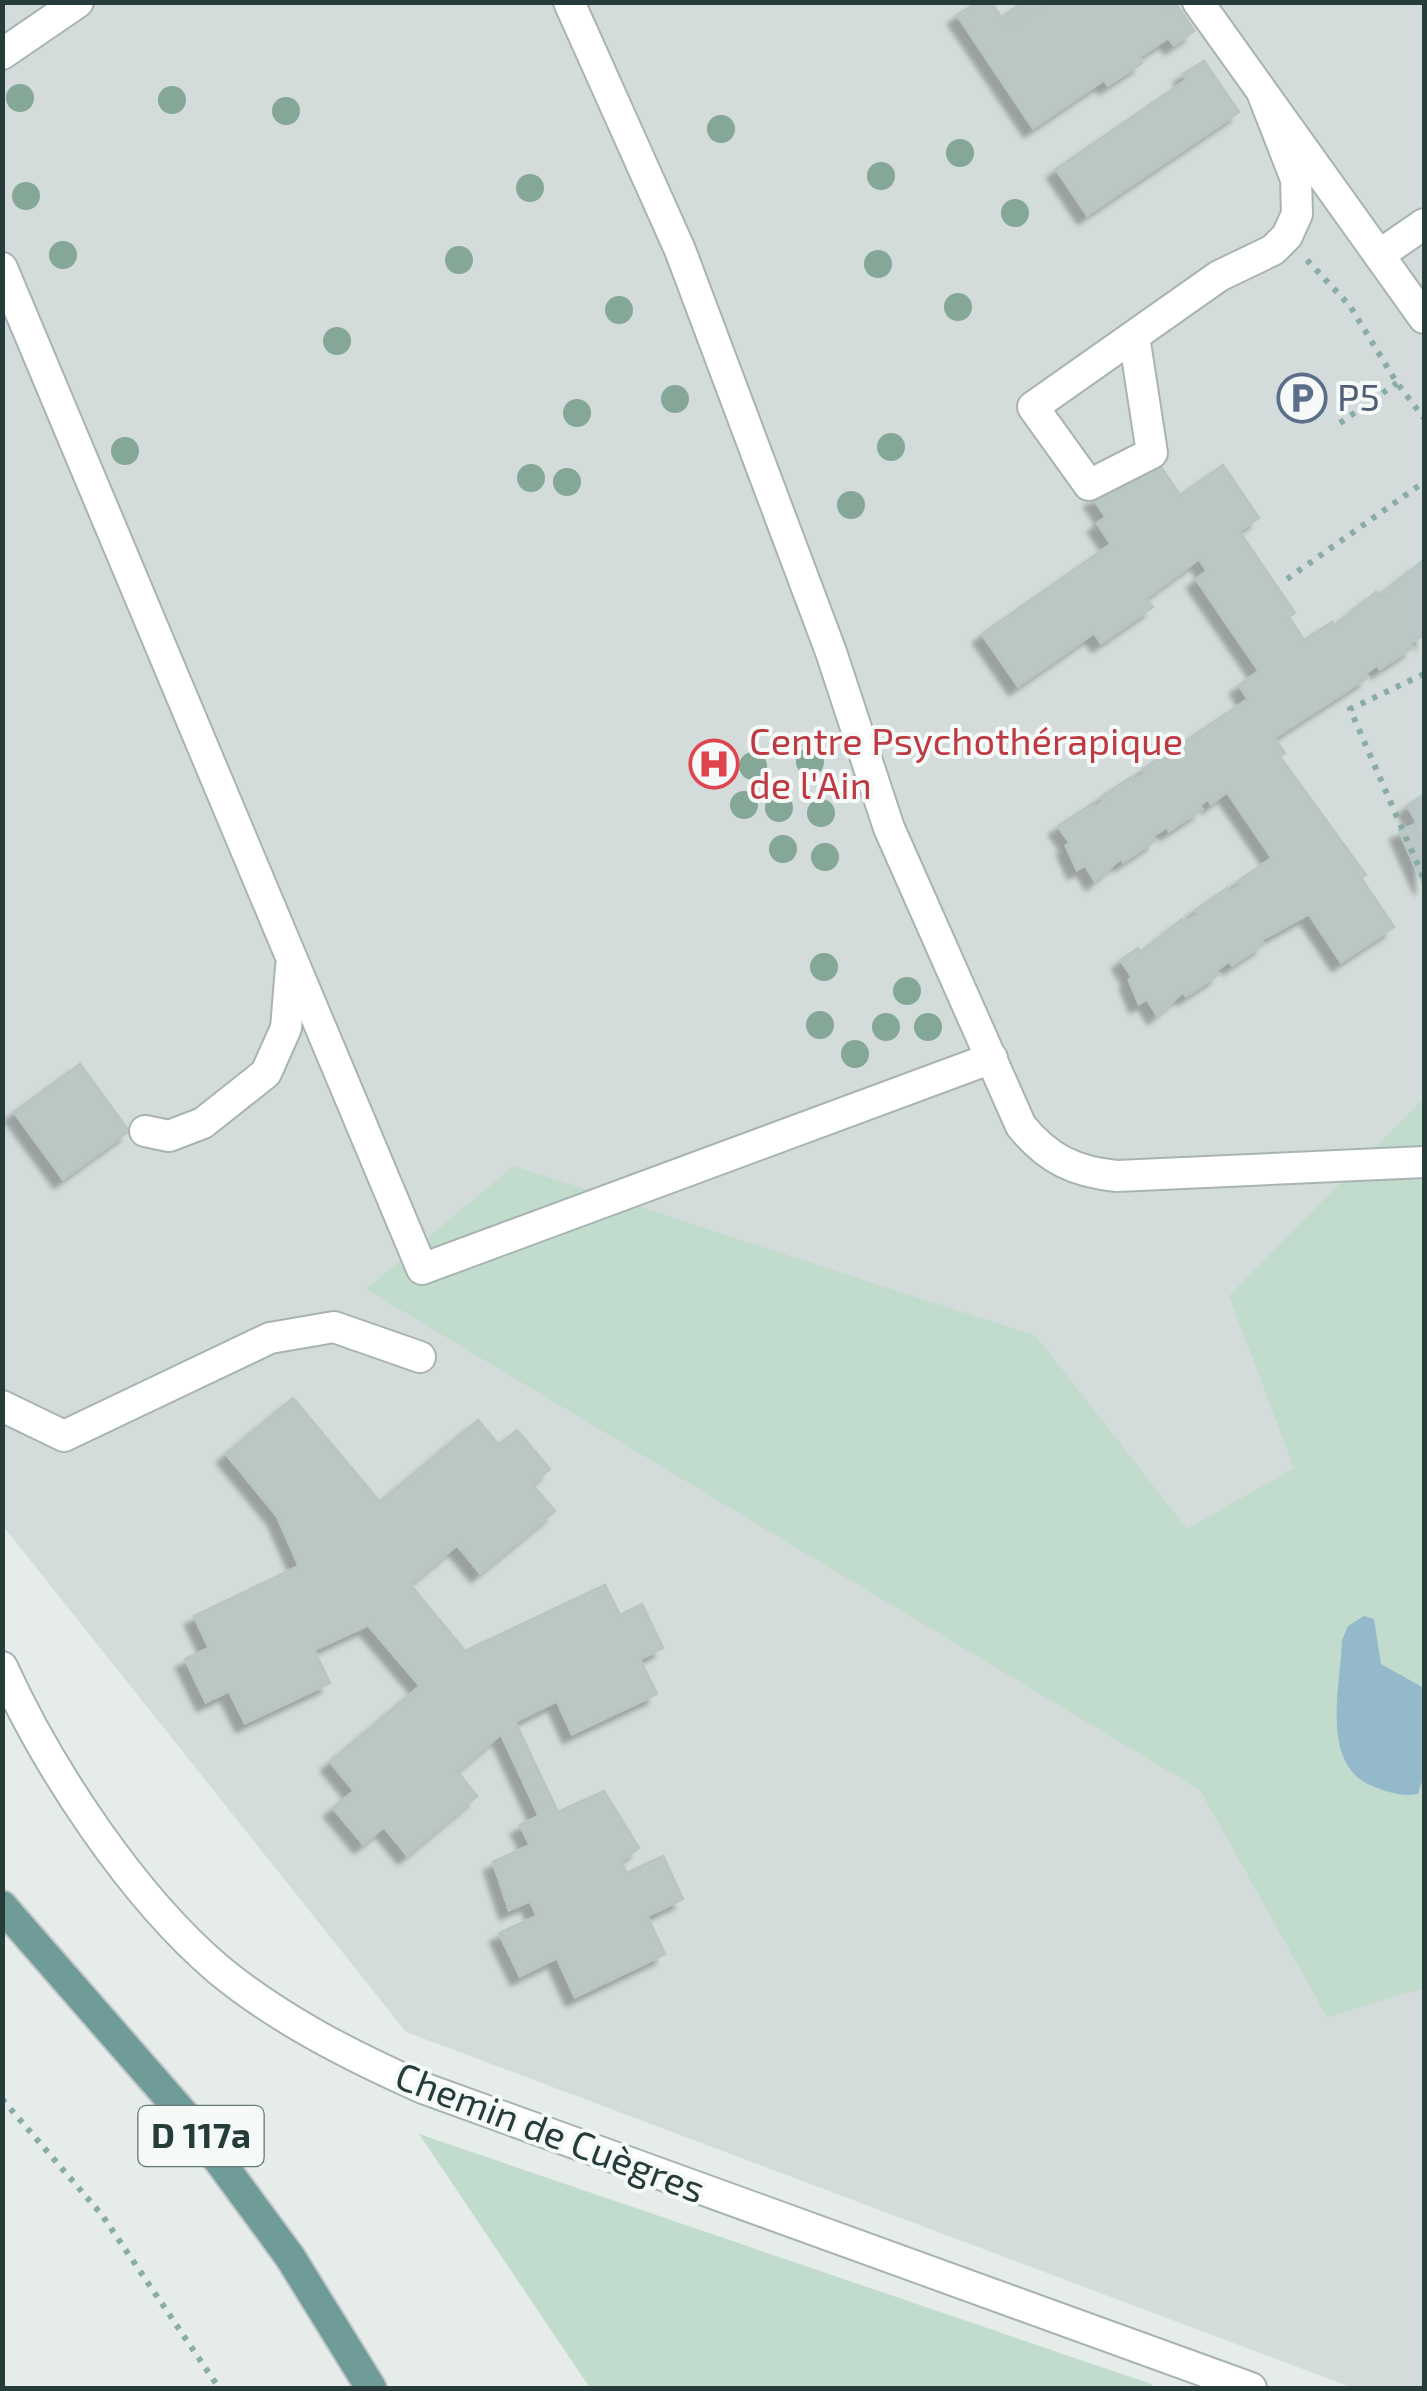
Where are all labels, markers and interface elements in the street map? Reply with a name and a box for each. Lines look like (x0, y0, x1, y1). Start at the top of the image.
parking icon: P5 (1276, 372, 1328, 424)
place label: P5 (1337, 373, 1380, 419)
place label: Centre Psychothérapique de l'Ain (749, 717, 1183, 807)
hospital icon: Centre Psychothérapique de l'Ain (688, 738, 740, 790)
street label: Chemin de Cuègres (390, 2051, 712, 2211)
road number: D 117a (138, 2106, 264, 2166)

